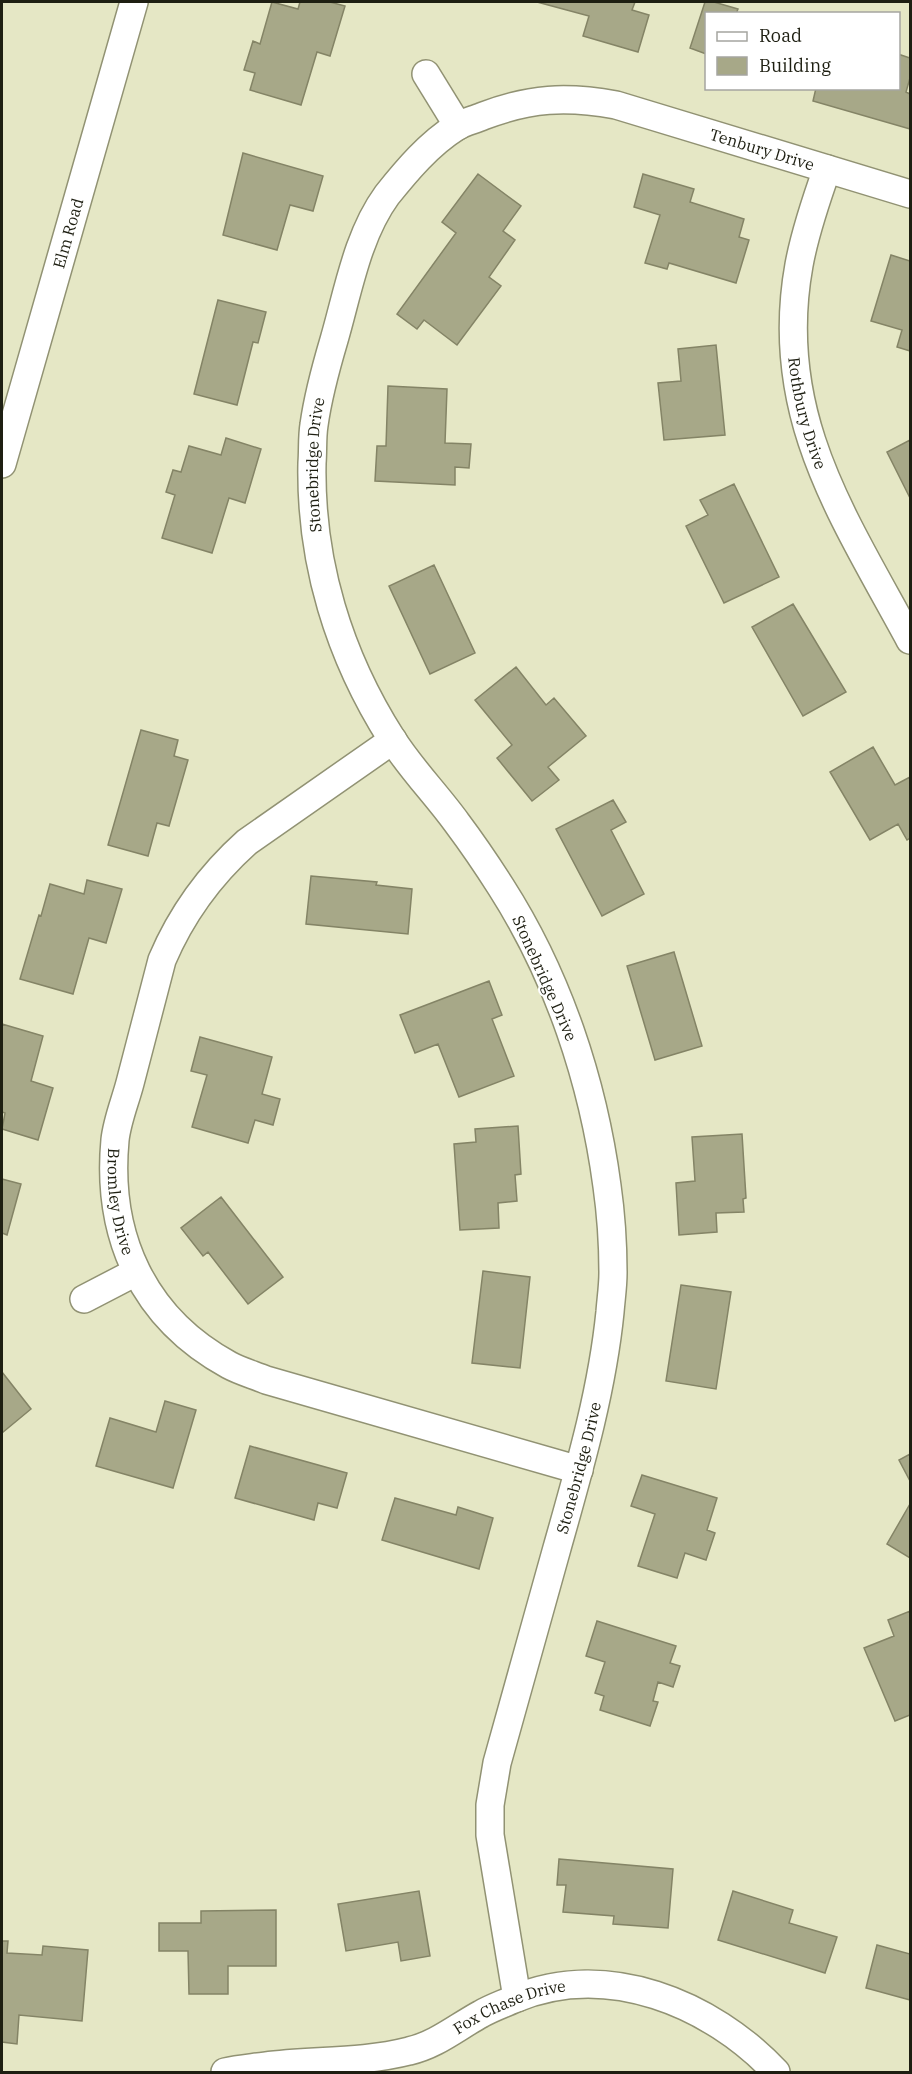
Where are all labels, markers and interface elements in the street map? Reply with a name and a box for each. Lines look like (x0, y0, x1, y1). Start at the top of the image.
legend (705, 12, 900, 90)
text: Road (759, 24, 802, 47)
text: Building (759, 54, 831, 77)
street label: Tenbury Drive (707, 124, 817, 174)
street label: Elm Road (48, 196, 88, 271)
street label: Rothbury Drive (784, 356, 831, 472)
street label: Stonebridge Drive (302, 395, 329, 534)
street label: Stonebridge Drive (508, 912, 582, 1044)
street label: Bromley Drive (104, 1148, 138, 1258)
street label: Stonebridge Drive (551, 1400, 605, 1536)
street label: Fox Chase Drive (449, 1976, 567, 2039)

